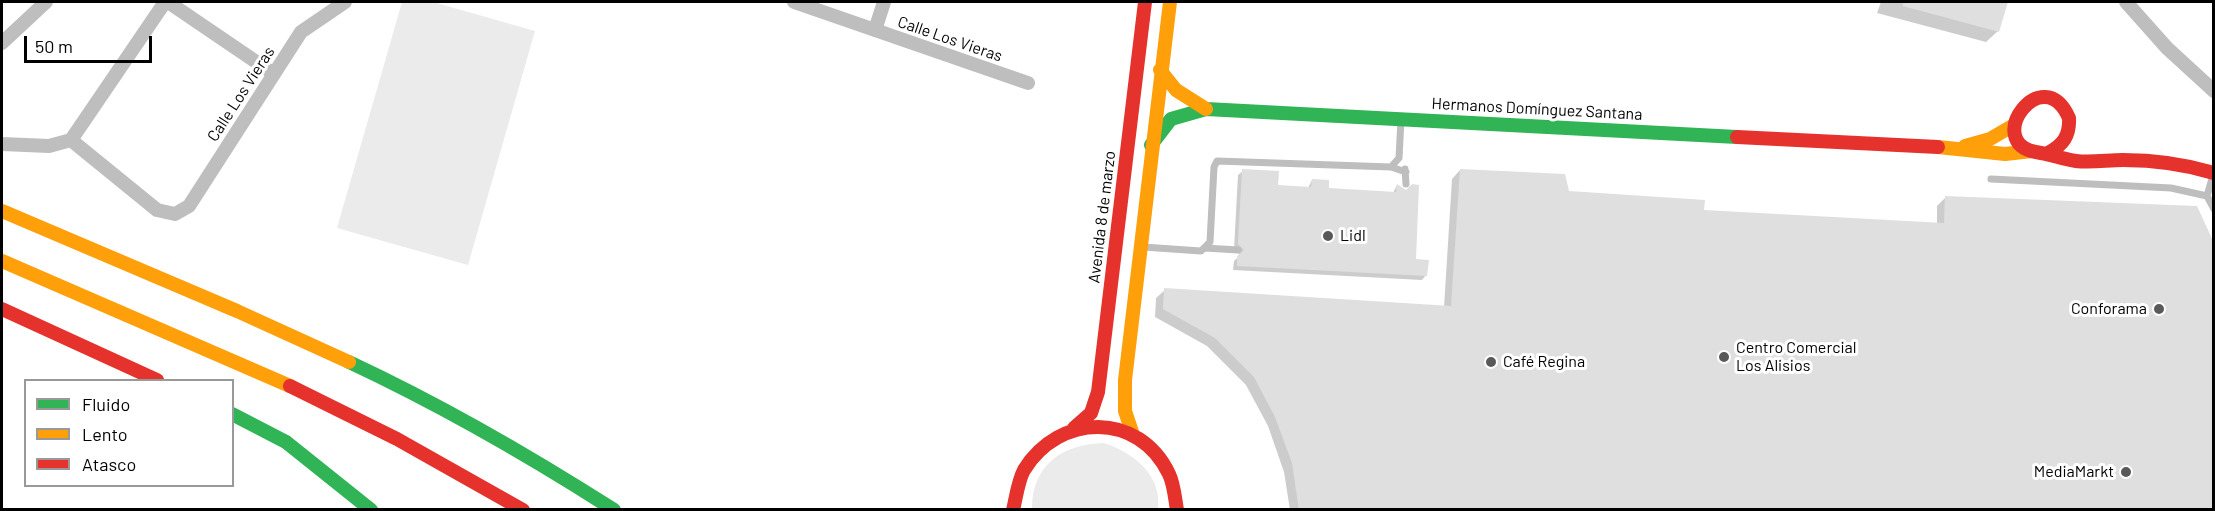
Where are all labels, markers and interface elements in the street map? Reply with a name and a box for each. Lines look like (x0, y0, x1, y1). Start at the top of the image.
street label: Calle Los Vieras (895, 12, 1005, 66)
scale bar (27, 24, 154, 62)
text: 50 m (35, 35, 73, 57)
street label: Calle Los Vieras (203, 43, 279, 145)
street label: Hermanos Domínguez Santana (1431, 94, 1643, 124)
street label: Avenida 8 de marzo (1084, 150, 1120, 284)
place label: Lidl (1340, 226, 1366, 246)
marker: Lidl (1321, 229, 1335, 243)
place label: Conforama (2071, 299, 2147, 319)
marker: Conforama (2152, 302, 2166, 316)
place label: Centro Comercial Los Alisios (1736, 338, 1856, 376)
marker: Centro Comercial Los Alisios (1717, 350, 1731, 364)
place label: Café Regina (1503, 352, 1585, 372)
marker: Café Regina (1484, 355, 1498, 369)
legend (24, 379, 234, 487)
text: Fluido (82, 393, 130, 415)
text: Lento (82, 423, 128, 445)
text: Atasco (82, 453, 136, 475)
place label: MediaMarkt (2034, 462, 2114, 482)
marker: MediaMarkt (2119, 465, 2133, 479)

